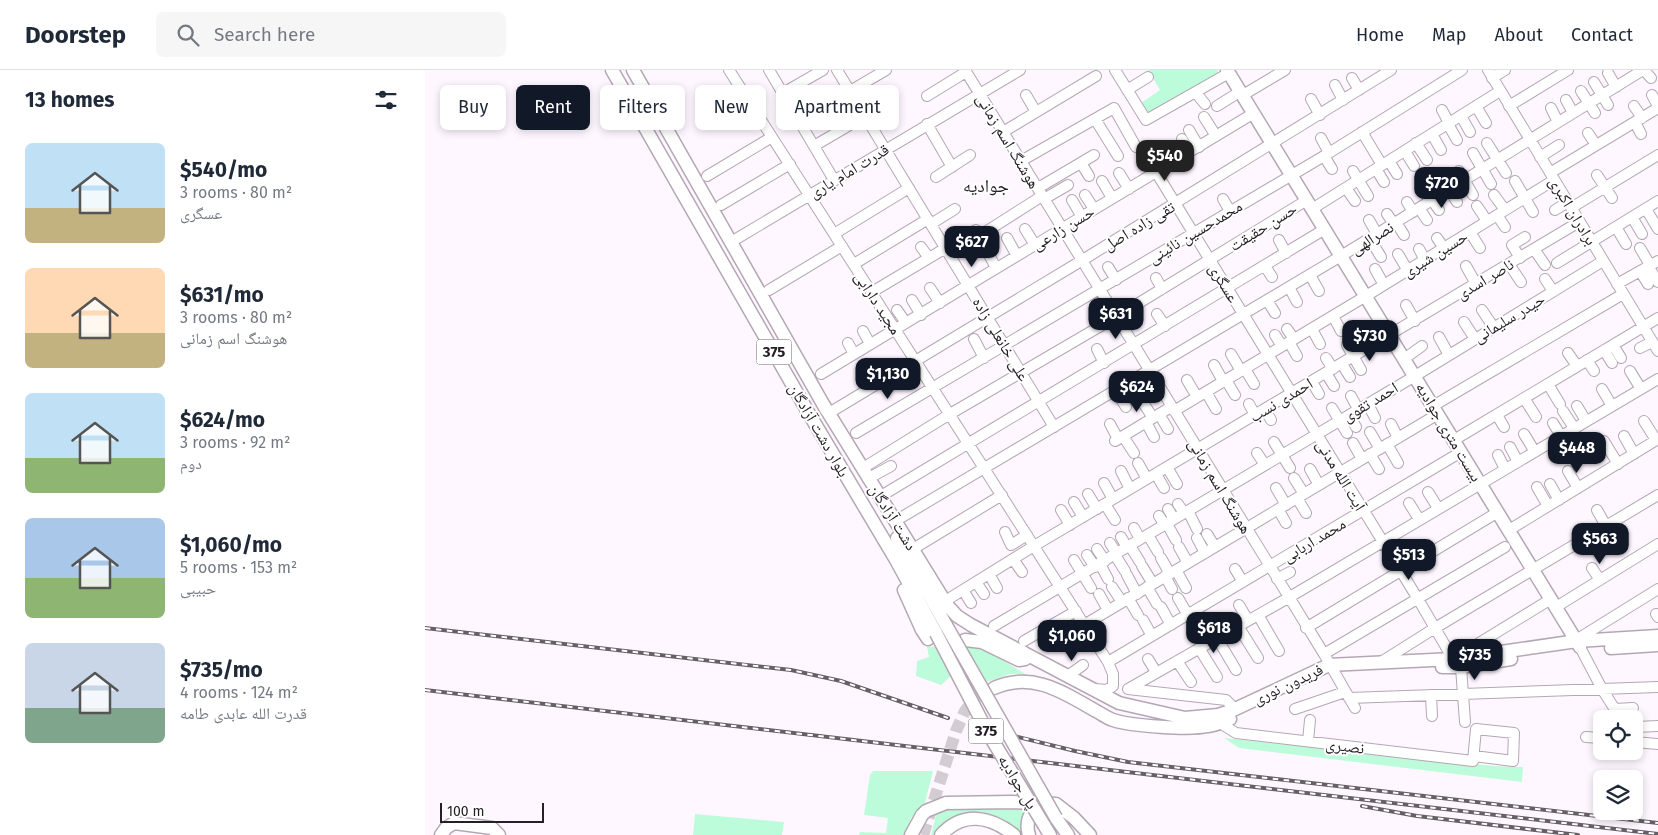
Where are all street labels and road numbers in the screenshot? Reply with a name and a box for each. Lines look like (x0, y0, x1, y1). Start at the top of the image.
street label: هوشنگ اسم زمانی (971, 90, 1044, 192)
street label: قدرت امام یاری (806, 140, 893, 203)
street label: برادران اکبری (1544, 173, 1601, 249)
street label: محمدحسین نائینی (1144, 196, 1246, 268)
street label: تقی زاده اصل (1100, 197, 1179, 256)
street label: حسن حقیقت (1226, 199, 1301, 256)
street label: حسن زارعی (1028, 202, 1098, 255)
street label: نصرالهی (1347, 217, 1398, 260)
street label: حسین شیری (1399, 227, 1471, 282)
street label: ناصر اسدی (1453, 254, 1518, 304)
street label: عسگری (1204, 260, 1243, 307)
street label: مجید دارابی (850, 268, 905, 339)
street label: حیدر سلیمانی (1470, 289, 1549, 348)
street label: علی خانعلی زاده (968, 293, 1034, 385)
road number: 375 (757, 340, 791, 364)
street label: احمدی نسب (1246, 374, 1317, 427)
street label: احمد تقوی (1339, 378, 1402, 427)
street label: بیست متری جوادیه (1411, 379, 1486, 486)
street label: بلوار دشت آزادگان (784, 380, 853, 481)
street label: هوشنگ اسم زمانی (1183, 435, 1256, 537)
street label: آیت‌ الله مدنی (1312, 436, 1370, 515)
street label: دشت آزادگان (864, 480, 921, 554)
street label: محمد اربابی (1279, 514, 1350, 567)
street label: فریدون نوری (1250, 659, 1327, 709)
road number: 375 (969, 718, 1003, 744)
street label: نصیری (1324, 734, 1365, 759)
street label: پل جوادیه (994, 751, 1042, 813)

